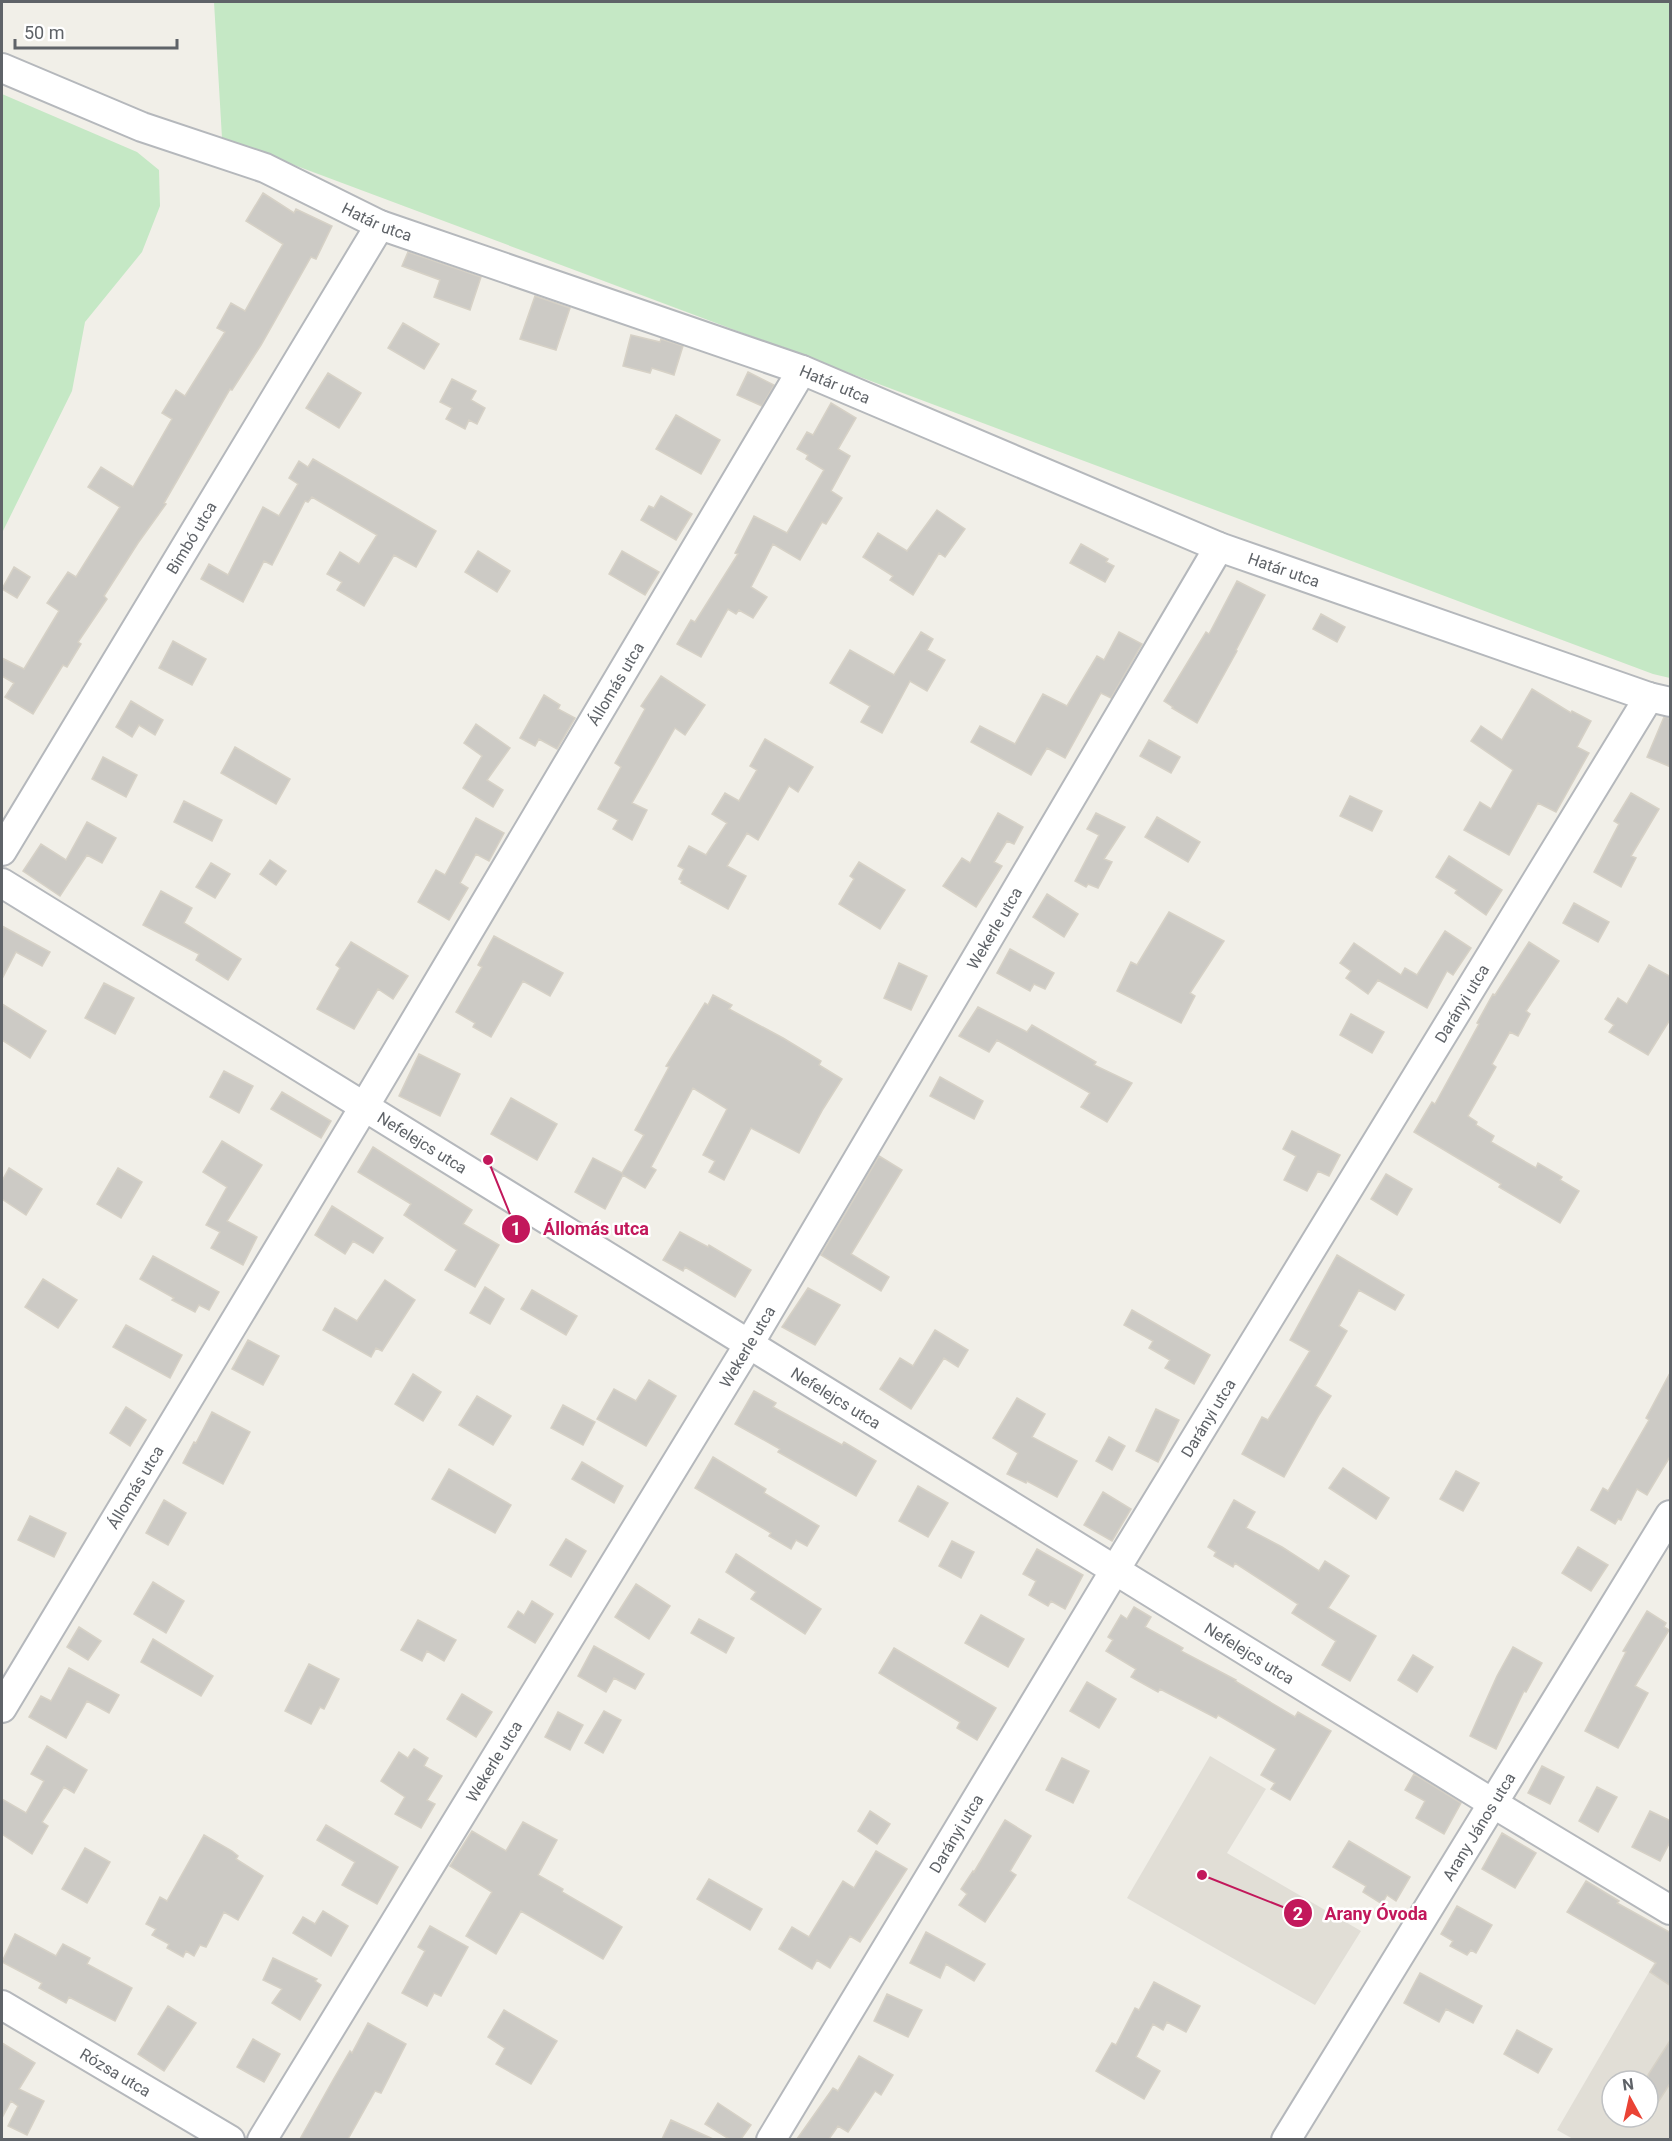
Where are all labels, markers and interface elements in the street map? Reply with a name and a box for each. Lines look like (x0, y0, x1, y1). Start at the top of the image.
scale bar (15, 12, 177, 50)
text: 50 m (24, 22, 64, 43)
street label: Határ utca (339, 199, 414, 245)
street label: Határ utca (797, 361, 873, 408)
street label: Bimbó utca (163, 498, 221, 578)
street label: Határ utca (1245, 549, 1322, 591)
street label: Állomás utca (584, 639, 648, 729)
street label: Wekerle utca (963, 884, 1026, 973)
street label: Darányi utca (1431, 961, 1493, 1046)
street label: Nefelejcs utca (374, 1108, 470, 1178)
callout: Állomás utca (501, 1211, 661, 1247)
text: 1 (511, 1218, 521, 1239)
text: Állomás utca (543, 1218, 649, 1239)
street label: Wekerle utca (716, 1303, 779, 1391)
street label: Nefelejcs utca (787, 1363, 884, 1433)
street label: Darányi utca (1177, 1376, 1240, 1461)
street label: Állomás utca (103, 1442, 168, 1532)
street label: Nefelejcs utca (1201, 1619, 1297, 1688)
street label: Wekerle utca (462, 1717, 526, 1806)
street label: Arany János utca (1439, 1769, 1519, 1884)
street label: Darányi utca (925, 1791, 987, 1877)
callout: Arany Óvoda (1283, 1895, 1440, 1931)
text: 2 (1293, 1903, 1303, 1924)
text: Arany Óvoda (1325, 1903, 1428, 1924)
street label: Rózsa utca (77, 2044, 154, 2101)
north arrow (1600, 2069, 1660, 2129)
text: N (1621, 2074, 1635, 2095)

